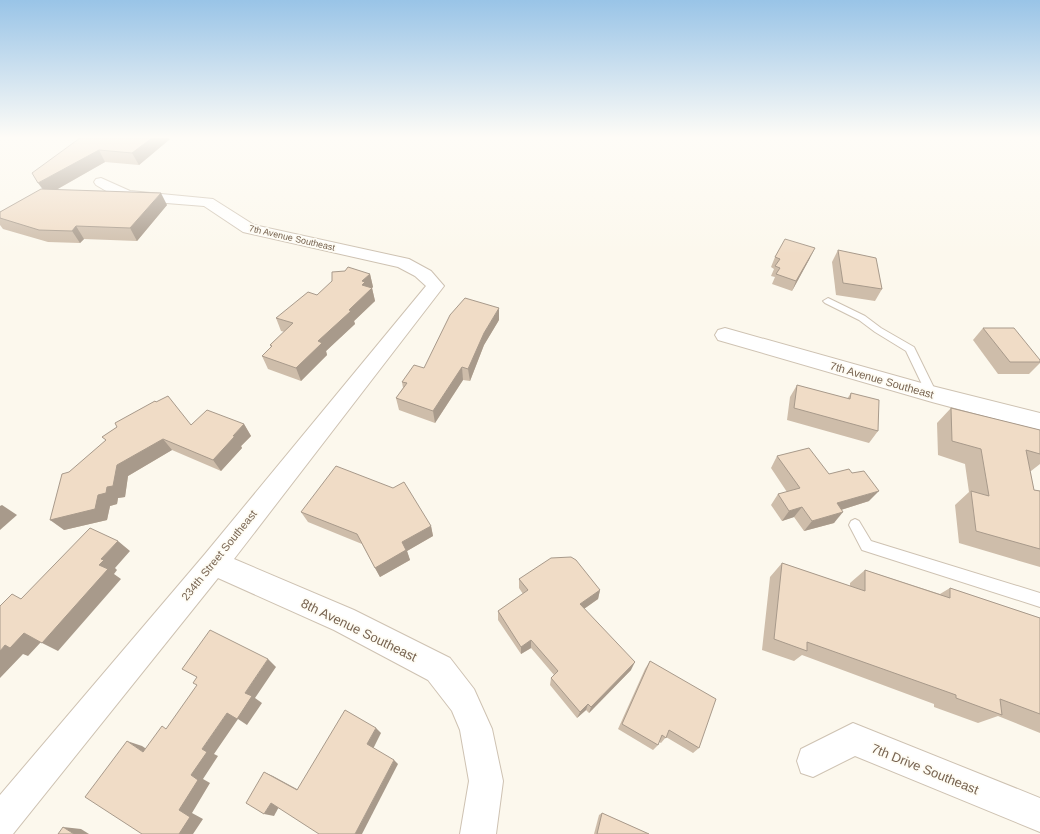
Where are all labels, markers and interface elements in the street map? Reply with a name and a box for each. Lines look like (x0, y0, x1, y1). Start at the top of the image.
street label: 7th Avenue Southeast (248, 223, 336, 253)
street label: 7th Avenue Southeast (829, 359, 935, 401)
street label: 234th Street Southeast (179, 507, 259, 603)
street label: 8th Avenue Southeast (299, 595, 420, 665)
street label: 7th Drive Southeast (869, 741, 981, 797)

